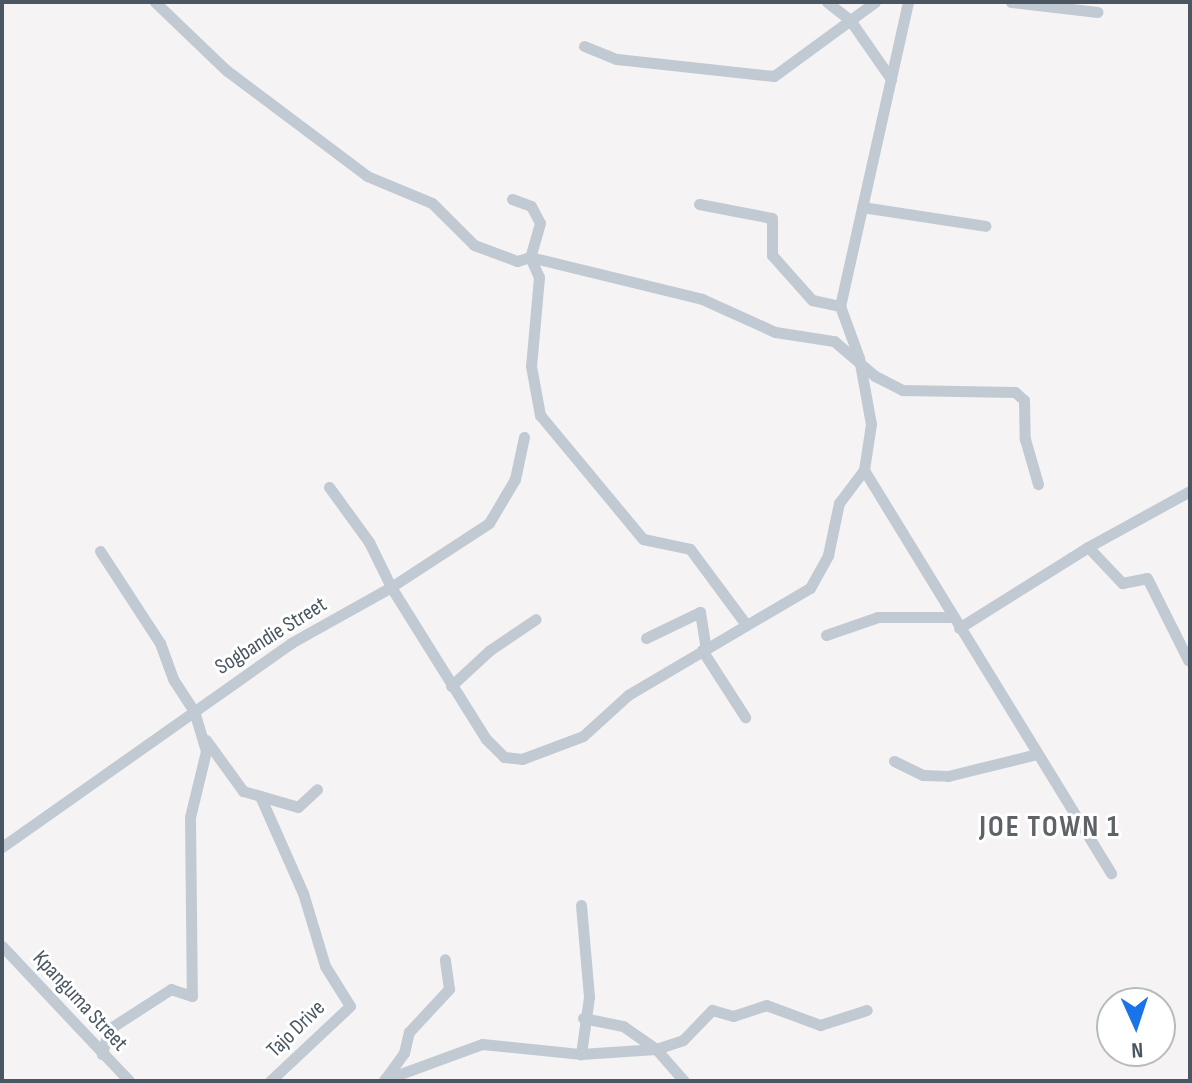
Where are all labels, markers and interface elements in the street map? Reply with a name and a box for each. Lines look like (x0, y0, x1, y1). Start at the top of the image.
street label: Sogbandie Street (210, 591, 332, 681)
district label: JOE TOWN 1 (979, 809, 1121, 845)
street label: Kpanguma Street (27, 945, 133, 1057)
north arrow (1096, 987, 1176, 1067)
street label: Tajo Drive (261, 995, 331, 1063)
text: N (1131, 1036, 1144, 1063)

